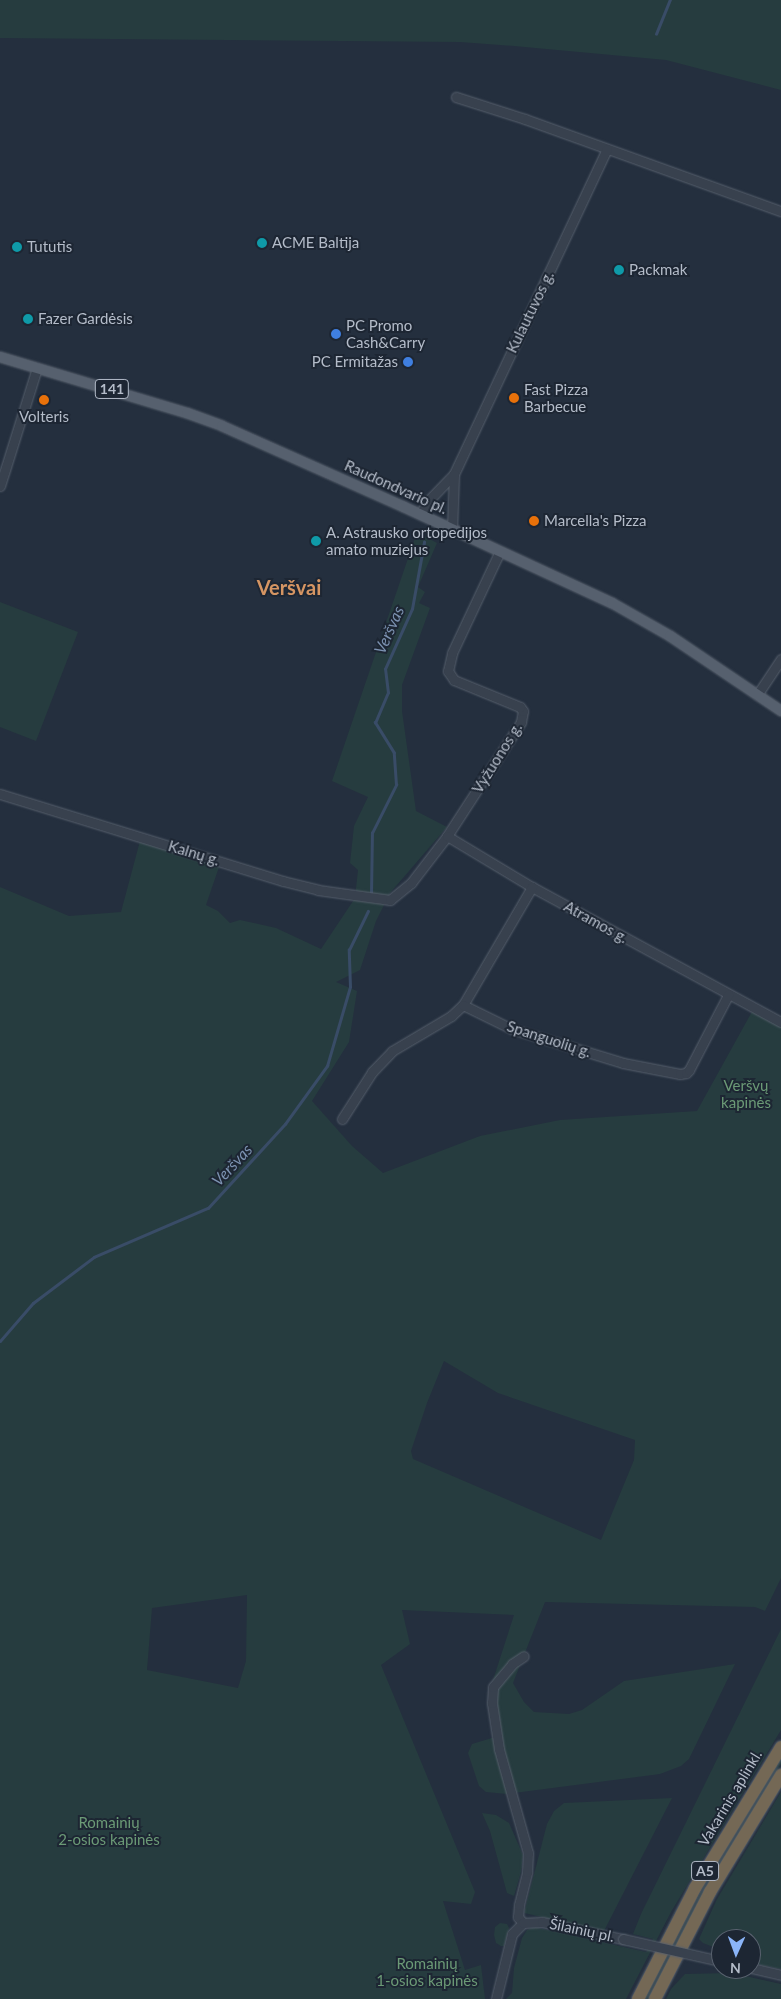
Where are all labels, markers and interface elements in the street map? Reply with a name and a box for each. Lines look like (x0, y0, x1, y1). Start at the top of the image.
place label: ACME Baltija (272, 234, 359, 252)
marker: ACME Baltija (256, 237, 268, 249)
place label: Tututis (27, 238, 72, 256)
marker: Tututis (11, 241, 23, 253)
place label: Packmak (629, 261, 687, 279)
marker: Packmak (613, 264, 625, 276)
street label: Kulautuvos g. (502, 268, 558, 356)
place label: Fazer Gardėsis (38, 310, 133, 328)
marker: Fazer Gardėsis (22, 313, 34, 325)
place label: PC Promo Cash&Carry (346, 316, 425, 351)
marker: PC Promo Cash&Carry (330, 328, 342, 340)
place label: PC Ermitažas (312, 353, 398, 371)
marker: PC Ermitažas (402, 356, 414, 368)
road number: 141 (94, 378, 130, 400)
place label: Fast Pizza Barbecue (524, 380, 588, 415)
marker: Fast Pizza Barbecue (508, 392, 520, 404)
marker: Volteris (38, 394, 50, 406)
place label: Volteris (19, 408, 69, 426)
street label: Raudondvario pl. (342, 456, 450, 518)
place label: Marcella's Pizza (544, 512, 646, 530)
marker: Marcella's Pizza (528, 515, 540, 527)
place label: A. Astrausko ortopedijos amato muziejus (326, 523, 487, 558)
marker: A. Astrausko ortopedijos amato muziejus (310, 535, 322, 547)
district label: Veršvai (257, 575, 321, 599)
water label: Veršvas (370, 603, 408, 657)
street label: Vyžuonos g. (468, 719, 526, 797)
street label: Kalnų g. (166, 837, 222, 869)
street label: Atramos g. (561, 897, 631, 947)
street label: Spanguolių g. (505, 1017, 593, 1061)
park label: Veršvų kapinės (721, 1076, 771, 1111)
water label: Veršvas (208, 1140, 256, 1190)
street label: Vakarinis aplinkl. (694, 1747, 766, 1849)
park label: Romainių 2-osios kapinės (58, 1813, 160, 1848)
road number: A5 (690, 1860, 720, 1882)
street label: Šilainių pl. (548, 1914, 616, 1946)
north arrow (711, 1929, 761, 1979)
park label: Romainių 1-osios kapinės (376, 1954, 478, 1989)
text: N (730, 1960, 741, 1977)

